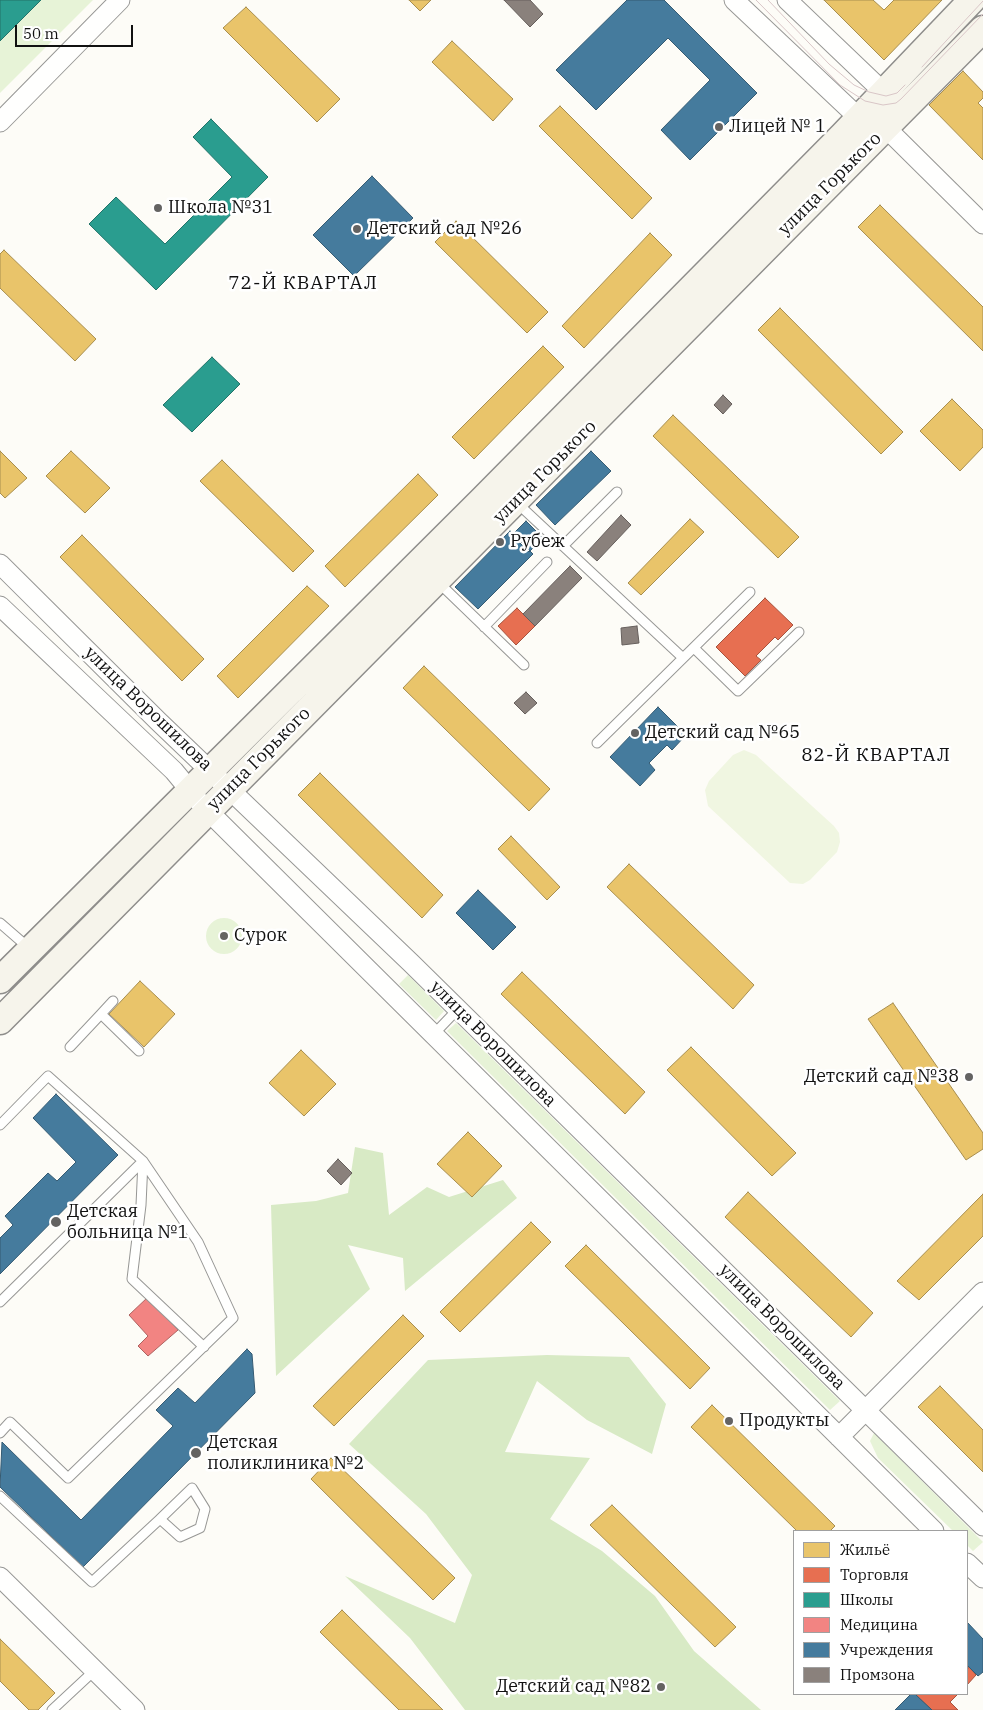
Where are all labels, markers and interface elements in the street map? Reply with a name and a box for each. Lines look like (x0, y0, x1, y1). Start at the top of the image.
scale bar (18, 15, 135, 47)
text: 50 m (23, 24, 59, 43)
place label: Лицей № 1 (729, 116, 826, 138)
marker: Лицей № 1 (713, 121, 725, 133)
street label: улица Горького (774, 128, 886, 240)
place label: Школа №31 (168, 197, 273, 219)
marker: Школа №31 (152, 202, 164, 214)
place label: Детский сад №26 (367, 218, 522, 240)
marker: Детский сад №26 (351, 223, 363, 235)
district label: 72-Й КВАРТАЛ (227, 273, 379, 295)
street label: улица Горького (489, 416, 601, 528)
place label: Рубеж (510, 531, 565, 553)
marker: Рубеж (494, 536, 506, 548)
street label: улица Ворошилова (79, 642, 217, 776)
street label: улица Горького (203, 703, 315, 815)
place label: Детский сад №65 (645, 722, 800, 744)
marker: Детский сад №65 (629, 727, 641, 739)
district label: 82-Й КВАРТАЛ (800, 745, 952, 767)
place label: Сурок (234, 925, 287, 947)
marker: Сурок (218, 930, 230, 942)
street label: улица Ворошилова (425, 976, 561, 1112)
place label: Детский сад №38 (804, 1066, 959, 1088)
marker: Детский сад №38 (963, 1071, 975, 1083)
place label: Детская больница №1 (67, 1201, 188, 1244)
marker: Детская больница №1 (49, 1215, 63, 1229)
street label: улица Ворошилова (714, 1259, 850, 1395)
place label: Продукты (739, 1410, 829, 1432)
marker: Продукты (723, 1415, 735, 1427)
place label: Детская поликлиника №2 (207, 1432, 364, 1475)
marker: Детская поликлиника №2 (189, 1446, 203, 1460)
legend (793, 1530, 968, 1695)
text: Жильё (840, 1540, 890, 1559)
text: Торговля (840, 1565, 909, 1584)
text: Школы (840, 1590, 893, 1609)
text: Медицина (840, 1615, 918, 1634)
text: Учреждения (840, 1640, 933, 1659)
text: Промзона (840, 1665, 915, 1684)
place label: Детский сад №82 (496, 1676, 651, 1698)
marker: Детский сад №82 (655, 1681, 667, 1693)

